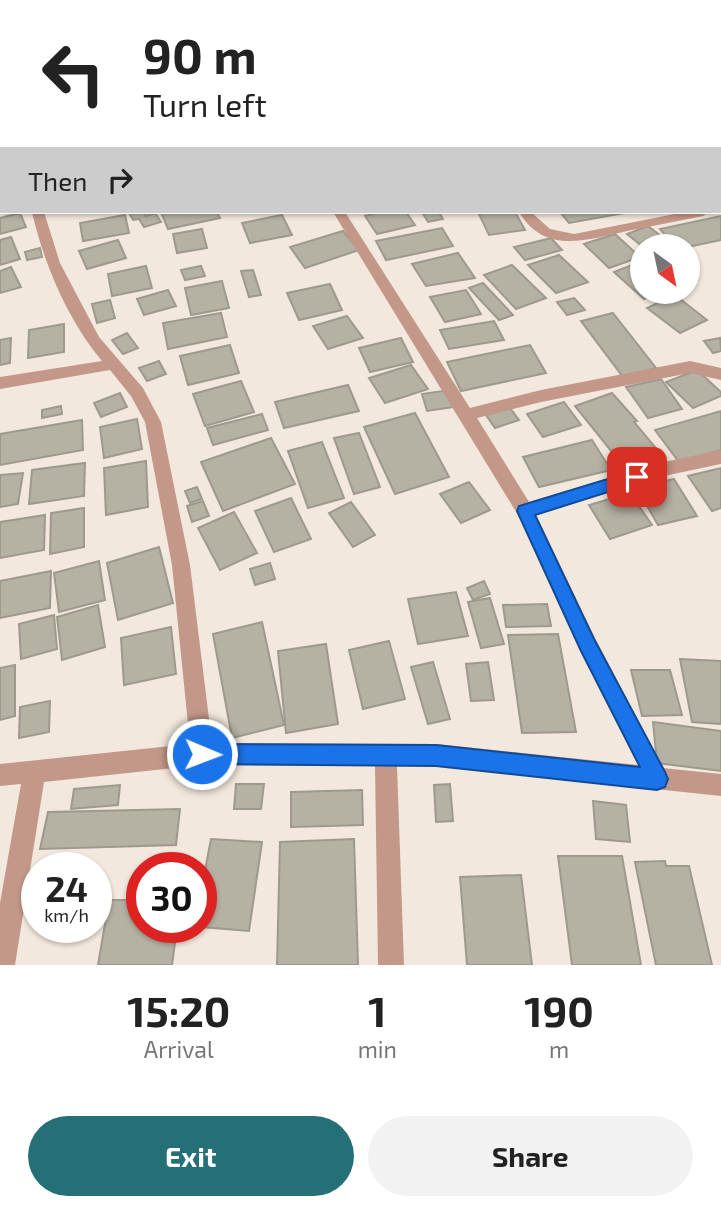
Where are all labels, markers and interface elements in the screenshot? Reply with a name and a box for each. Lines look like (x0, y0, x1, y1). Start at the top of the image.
text: 90 m (143, 25, 257, 84)
icon: left (28, 28, 119, 119)
text: Turn left (143, 85, 267, 123)
icon: right (101, 161, 139, 199)
text: Then (28, 165, 87, 196)
north arrow (630, 234, 700, 304)
map controls (630, 234, 700, 304)
pin (607, 447, 667, 507)
icon: arrive (618, 458, 656, 496)
position arrow (165, 717, 239, 791)
speed limit sign: 30 (126, 852, 217, 943)
text: 24 (45, 867, 88, 909)
text: km/h (44, 904, 89, 926)
text: 15:20 (127, 985, 230, 1035)
text: 1 (368, 985, 386, 1035)
text: 190 (524, 985, 594, 1035)
text: Arrival (144, 1035, 214, 1063)
text: min (358, 1035, 397, 1063)
text: m (549, 1035, 569, 1063)
button: Exit (28, 1116, 354, 1196)
button: Share (368, 1116, 693, 1196)

